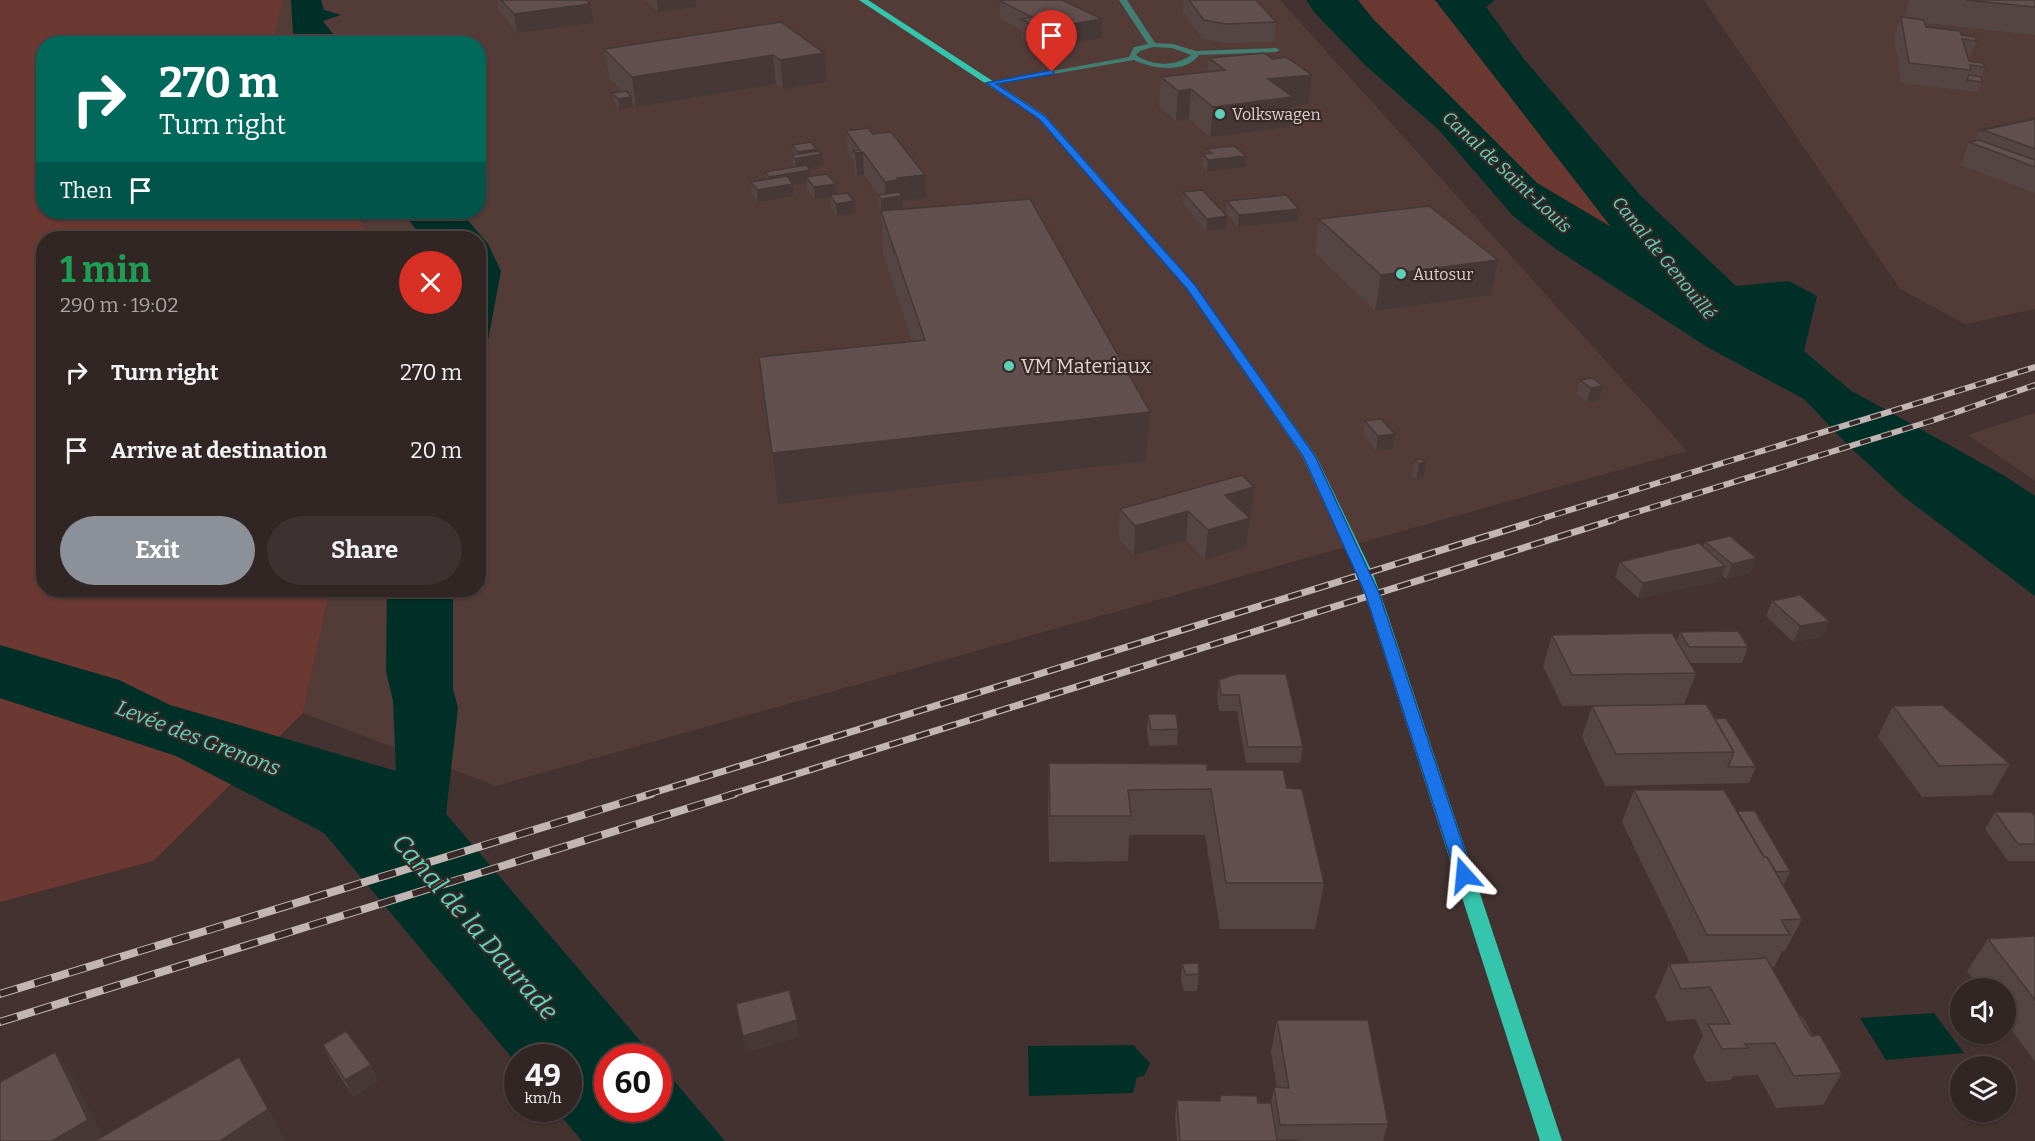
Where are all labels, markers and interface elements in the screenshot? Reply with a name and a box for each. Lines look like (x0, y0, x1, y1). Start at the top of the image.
pin (1026, 10, 1077, 72)
icon: arrive (1035, 19, 1068, 52)
text: 270 m (159, 58, 279, 108)
icon: right (60, 60, 138, 138)
place label: Volkswagen (1232, 105, 1321, 124)
marker: Volkswagen (1213, 107, 1227, 121)
water label: Canal de Saint-Louis (1438, 107, 1576, 238)
text: Turn right (159, 109, 286, 141)
icon: arrive (124, 174, 157, 207)
text: Then (60, 177, 112, 204)
water label: Canal de Genouillé (1608, 192, 1720, 324)
text: 1 min (60, 248, 151, 292)
button: close (399, 251, 462, 314)
place label: Autosur (1413, 265, 1473, 284)
marker: Autosur (1394, 267, 1408, 281)
text: 290 m · 19:02 (60, 293, 178, 317)
place label: VM Materiaux (1021, 354, 1151, 378)
icon: right (60, 356, 93, 389)
text: Turn right (111, 359, 219, 386)
text: 270 m (400, 359, 462, 386)
marker: VM Materiaux (1002, 359, 1016, 373)
icon: arrive (60, 434, 93, 467)
text: Arrive at destination (111, 437, 327, 464)
text: 20 m (411, 437, 462, 464)
button: Exit (60, 516, 255, 585)
button: Share (267, 516, 462, 585)
water label: Levée des Grenons (112, 695, 284, 781)
water label: Canal de la Daurade (386, 827, 564, 1027)
position arrow (1432, 843, 1496, 907)
map controls (1950, 978, 2016, 1122)
button: sound (1950, 978, 2016, 1044)
speed limit sign: 60 (594, 1044, 672, 1122)
button: layers (1950, 1056, 2016, 1122)
text: 49 (525, 1058, 561, 1094)
text: km/h (524, 1089, 562, 1107)

